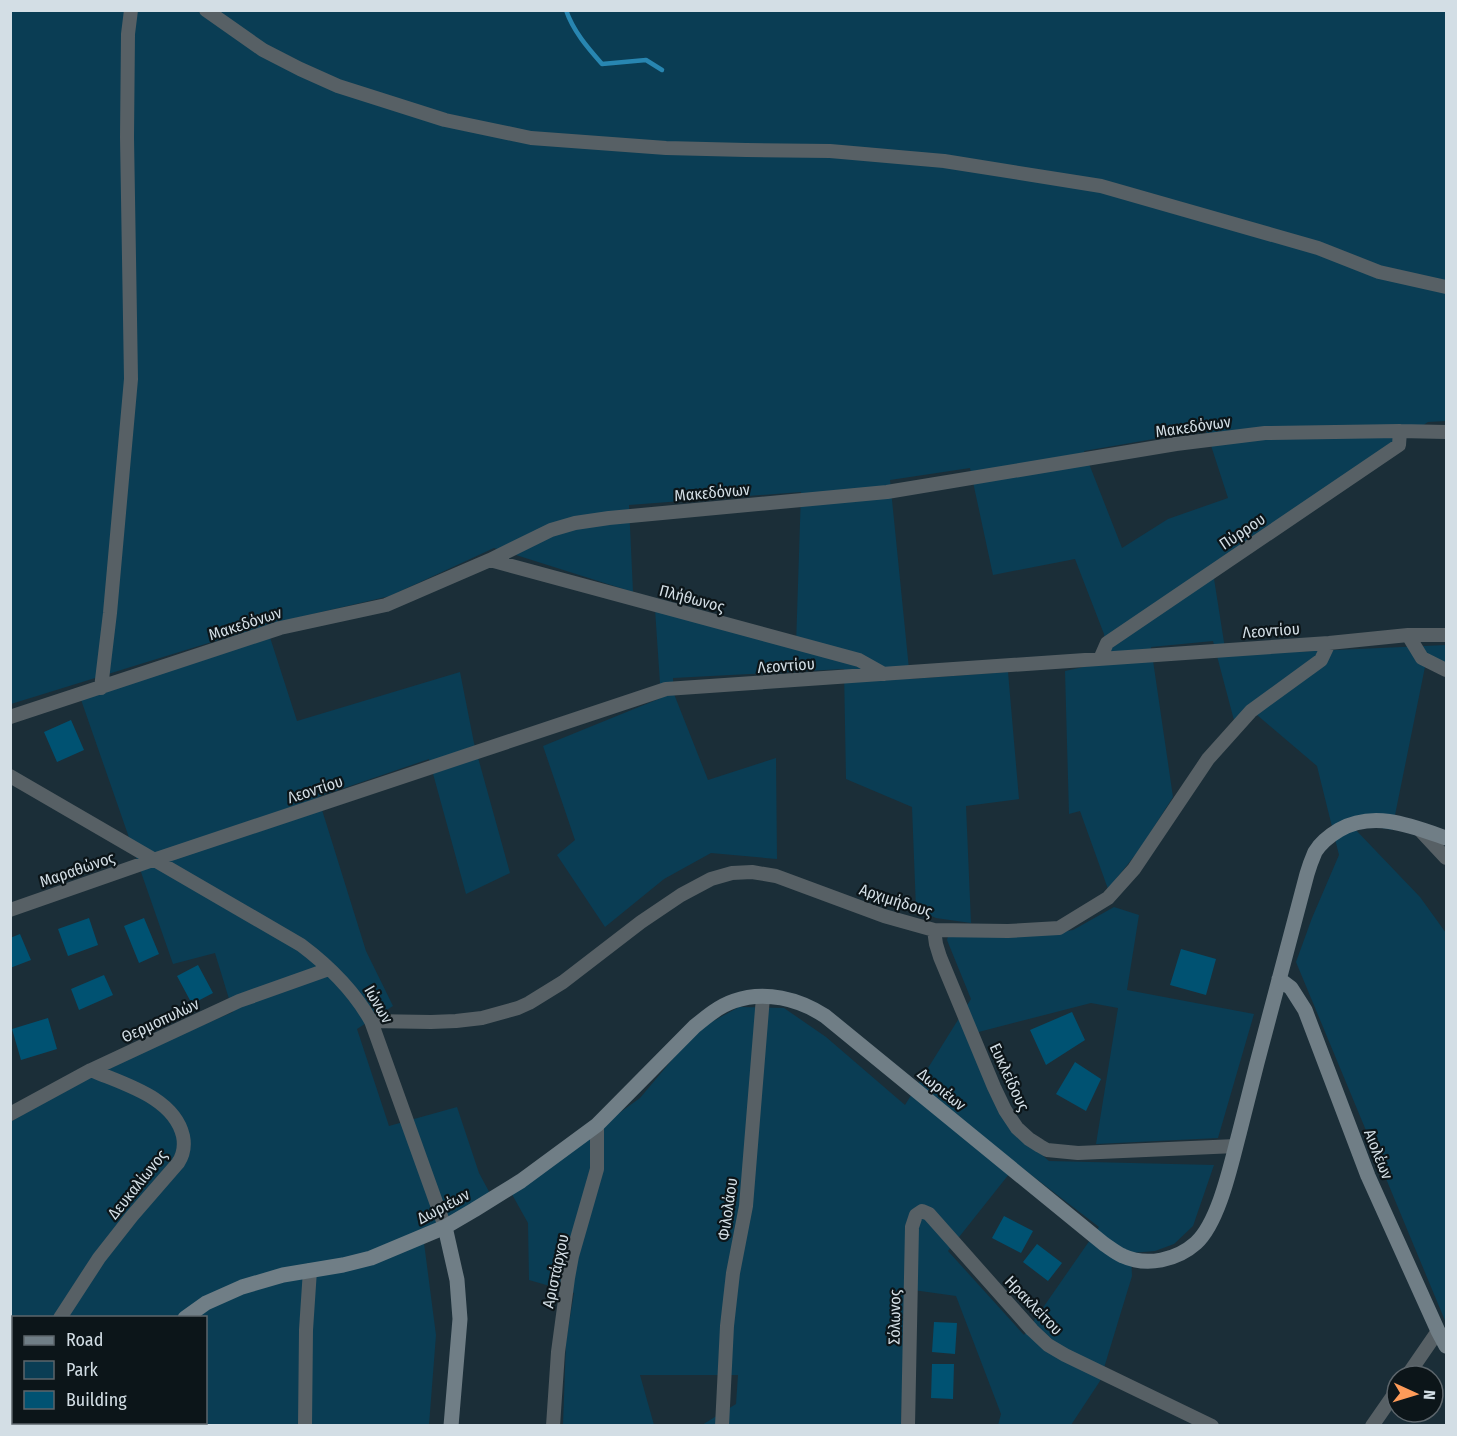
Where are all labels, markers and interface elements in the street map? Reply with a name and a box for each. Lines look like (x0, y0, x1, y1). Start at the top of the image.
street label: Μακεδόνων (1154, 412, 1232, 441)
street label: Μακεδόνων (674, 480, 751, 505)
street label: Πύρρου (1216, 509, 1269, 554)
street label: Πλήθωνος (657, 581, 727, 616)
street label: Μακεδόνων (206, 603, 284, 644)
street label: Λεοντίου (1242, 619, 1300, 642)
street label: Λεοντίου (757, 654, 815, 677)
street label: Λεοντίου (285, 772, 345, 807)
street label: Μαραθώνος (37, 848, 118, 891)
street label: Αρχιμήδους (857, 880, 935, 921)
street label: Ιώνων (360, 982, 397, 1026)
street label: Θερμοπυλών (118, 994, 202, 1047)
street label: Ευκλείδους (986, 1040, 1034, 1114)
street label: Δωριέων (914, 1064, 970, 1115)
street label: Αιολέων (1360, 1126, 1397, 1182)
street label: Δευκαλίωνος (104, 1146, 171, 1223)
street label: Φιλολάου (714, 1177, 741, 1242)
street label: Δωριέων (414, 1185, 473, 1228)
street label: Αριστάρχου (538, 1232, 573, 1310)
street label: Ηρακλείτου (1001, 1272, 1067, 1339)
street label: Σόλωνος (885, 1289, 904, 1345)
legend (12, 1316, 207, 1424)
text: Road (66, 1329, 103, 1351)
text: Park (66, 1359, 99, 1381)
north arrow (1385, 1364, 1445, 1424)
text: Building (66, 1389, 127, 1411)
text: N (1420, 1390, 1439, 1400)

